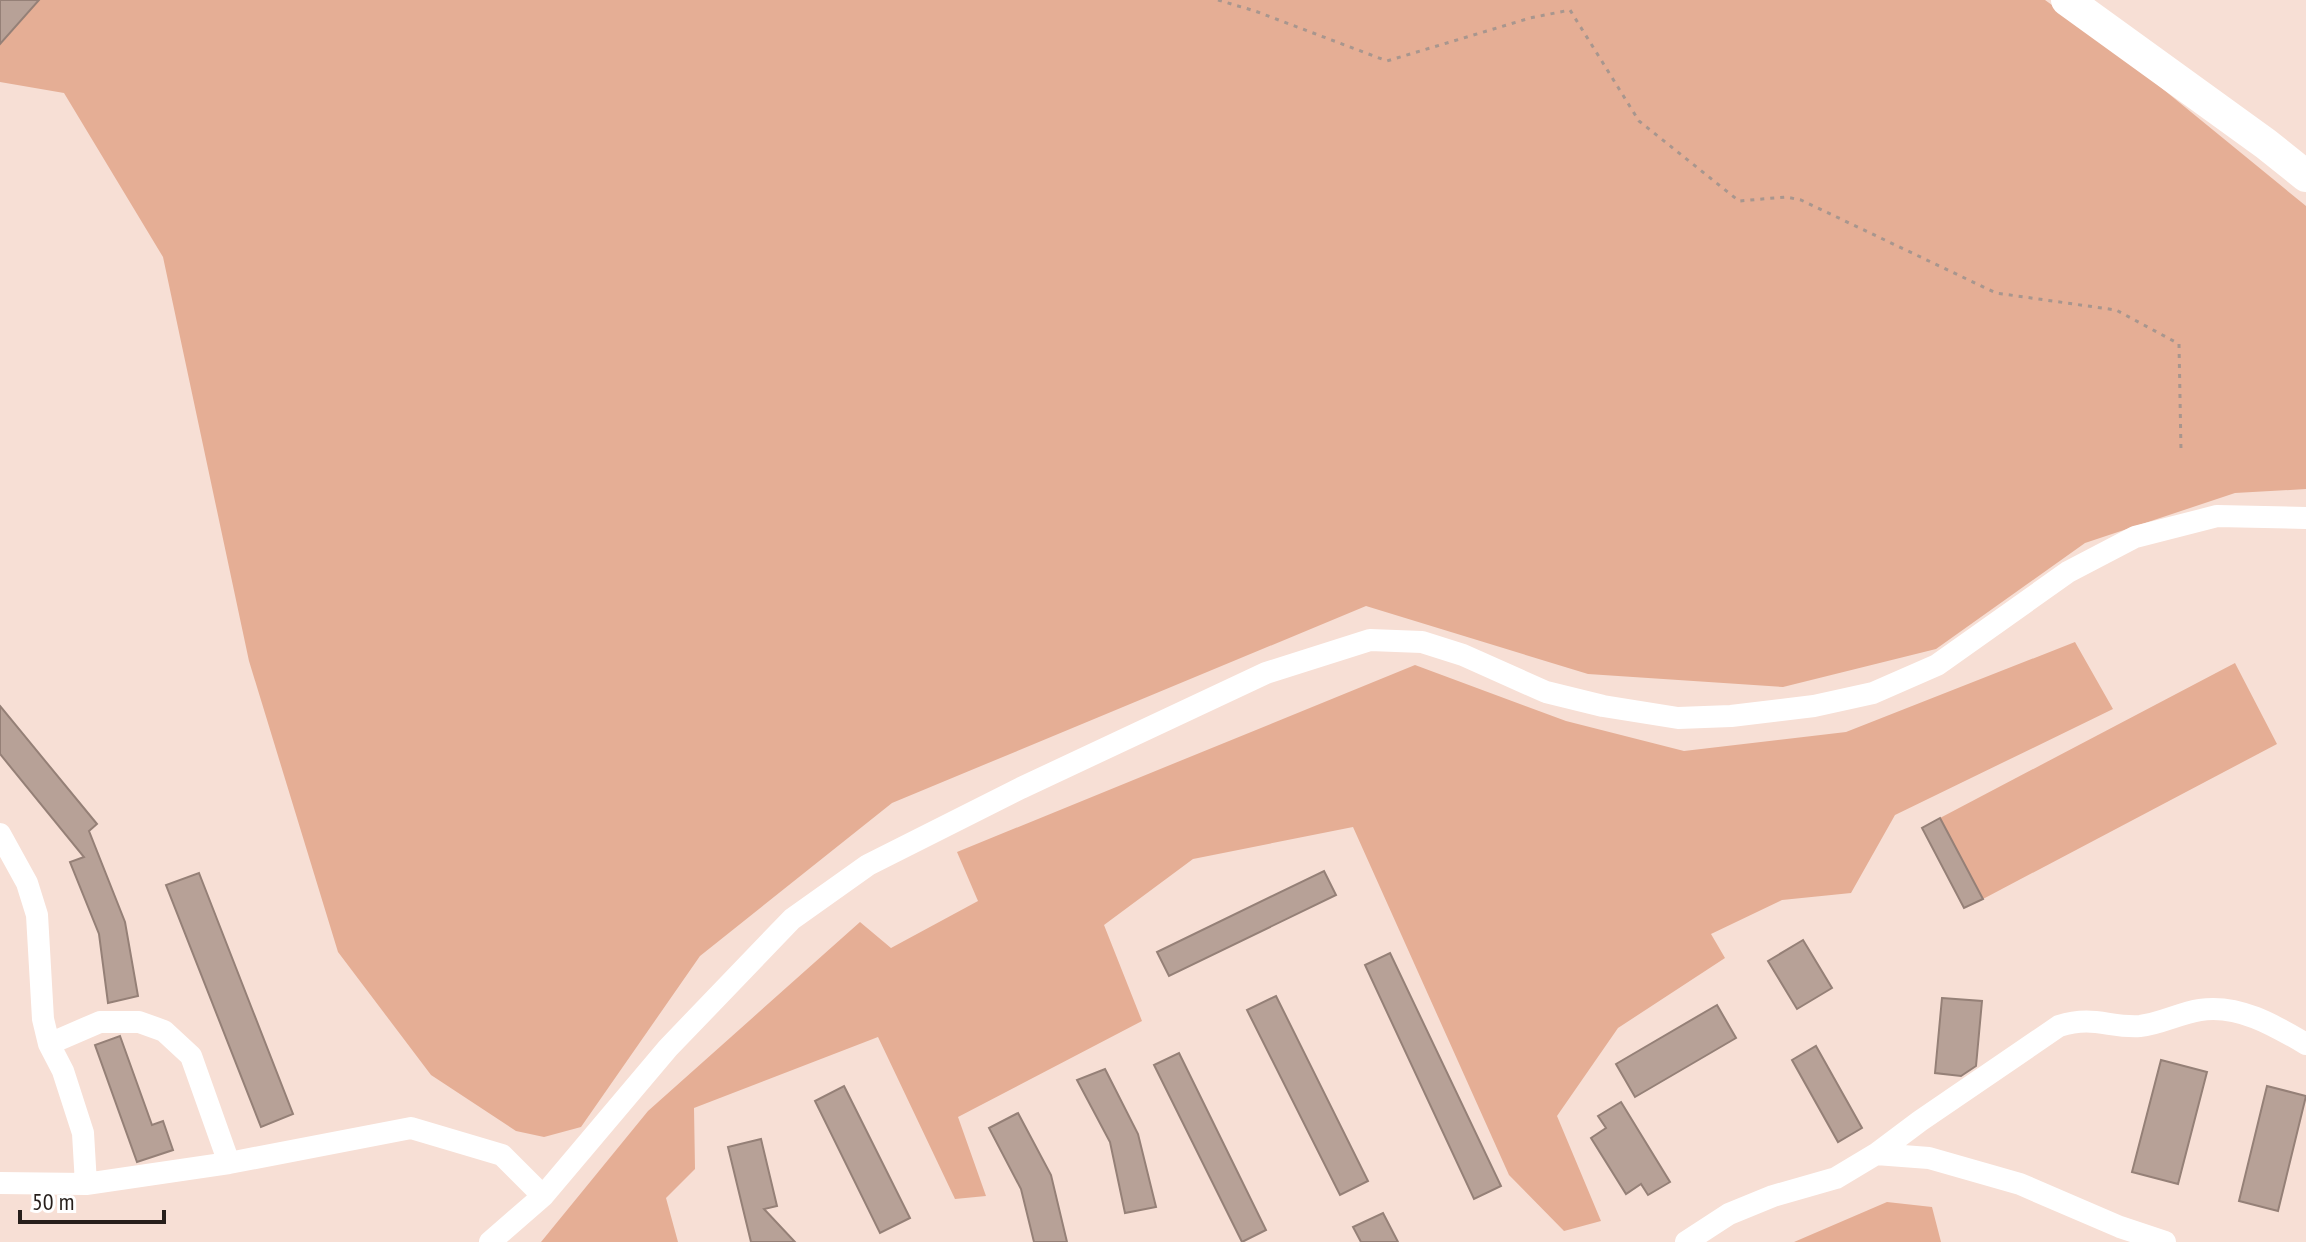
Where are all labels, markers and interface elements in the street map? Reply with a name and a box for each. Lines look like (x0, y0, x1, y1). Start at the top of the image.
scale bar (20, 1174, 164, 1224)
text: 50 m (32, 1186, 74, 1217)

